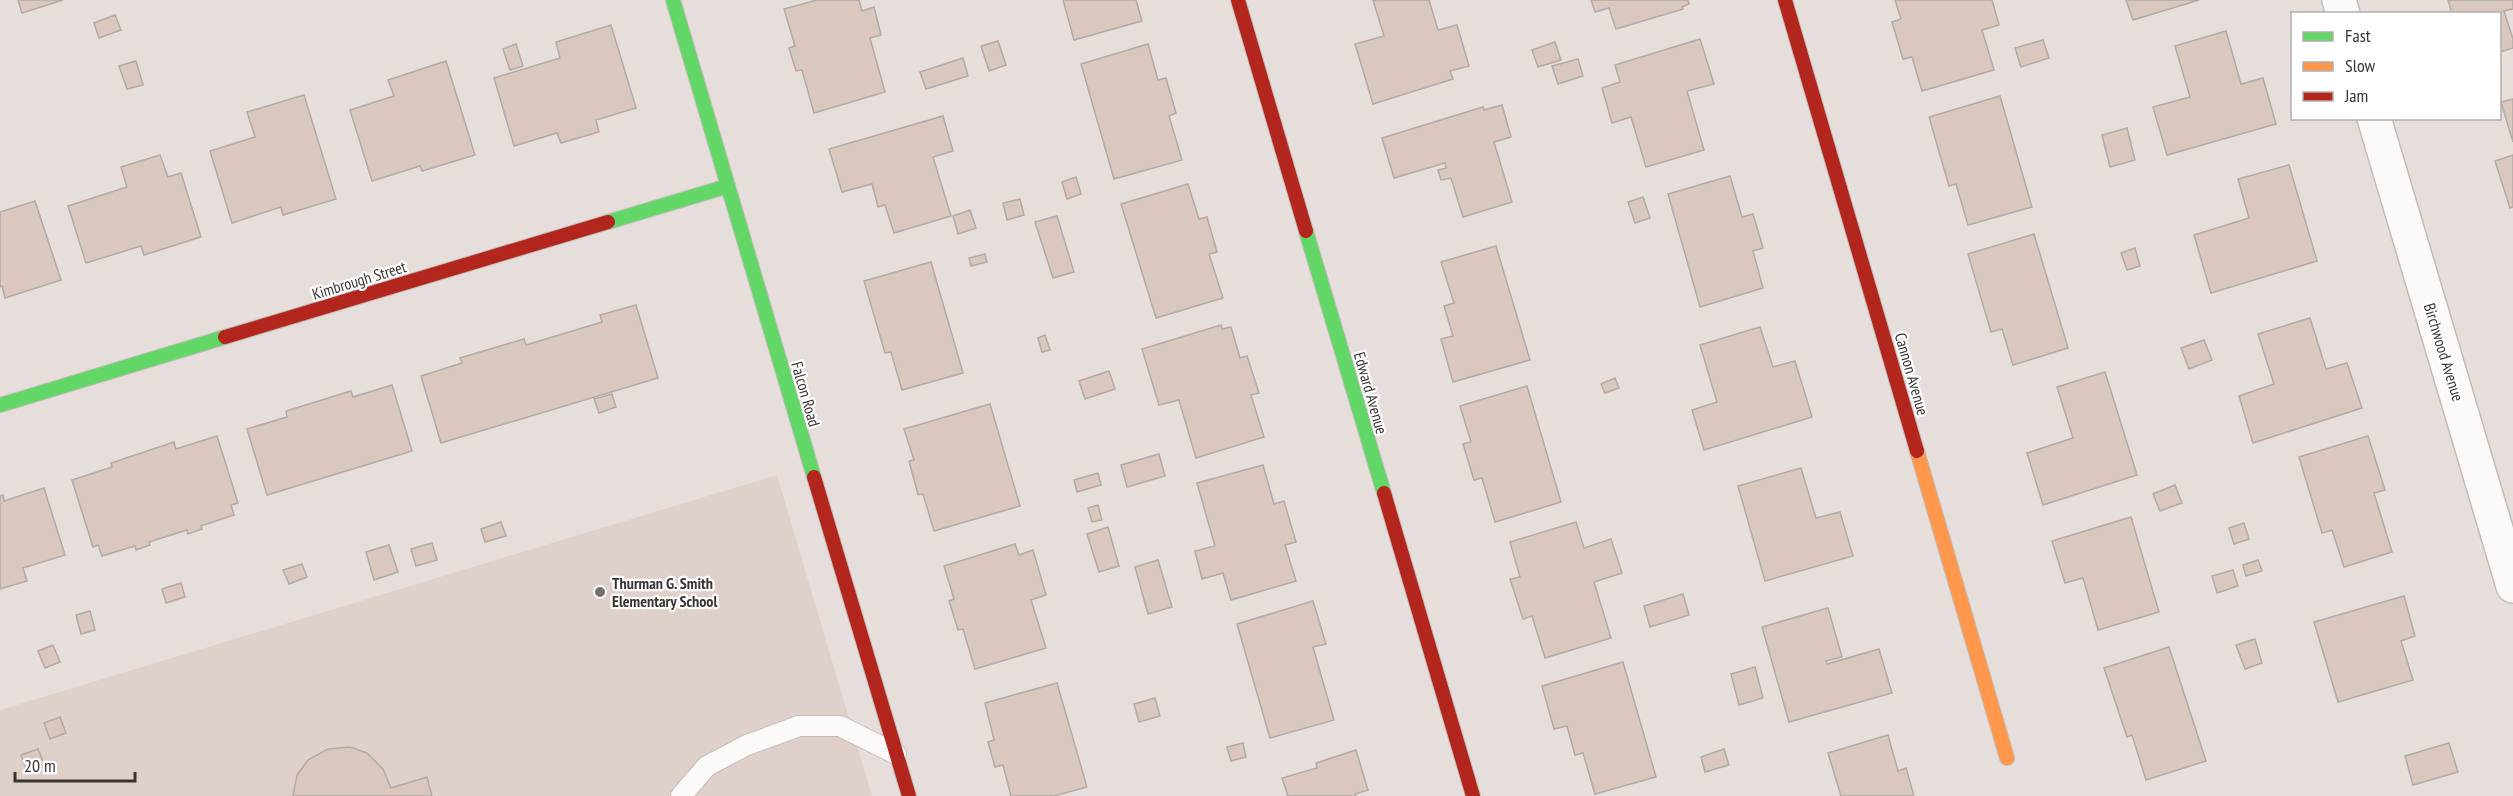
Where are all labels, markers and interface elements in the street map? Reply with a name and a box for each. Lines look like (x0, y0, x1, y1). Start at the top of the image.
legend (2291, 12, 2501, 120)
text: Fast (2345, 24, 2371, 47)
text: Slow (2345, 54, 2376, 77)
text: Jam (2344, 84, 2368, 107)
street label: Kimbrough Street (309, 256, 409, 304)
street label: Birchwood Avenue (2420, 300, 2468, 404)
street label: Cannon Avenue (1891, 330, 1933, 418)
street label: Edward Avenue (1350, 350, 1392, 436)
street label: Falcon Road (787, 359, 825, 429)
place label: Thurman G. Smith Elementary School (612, 573, 717, 611)
marker: Thurman G. Smith Elementary School (593, 585, 607, 599)
scale bar (15, 745, 135, 783)
text: 20 m (24, 754, 56, 777)

